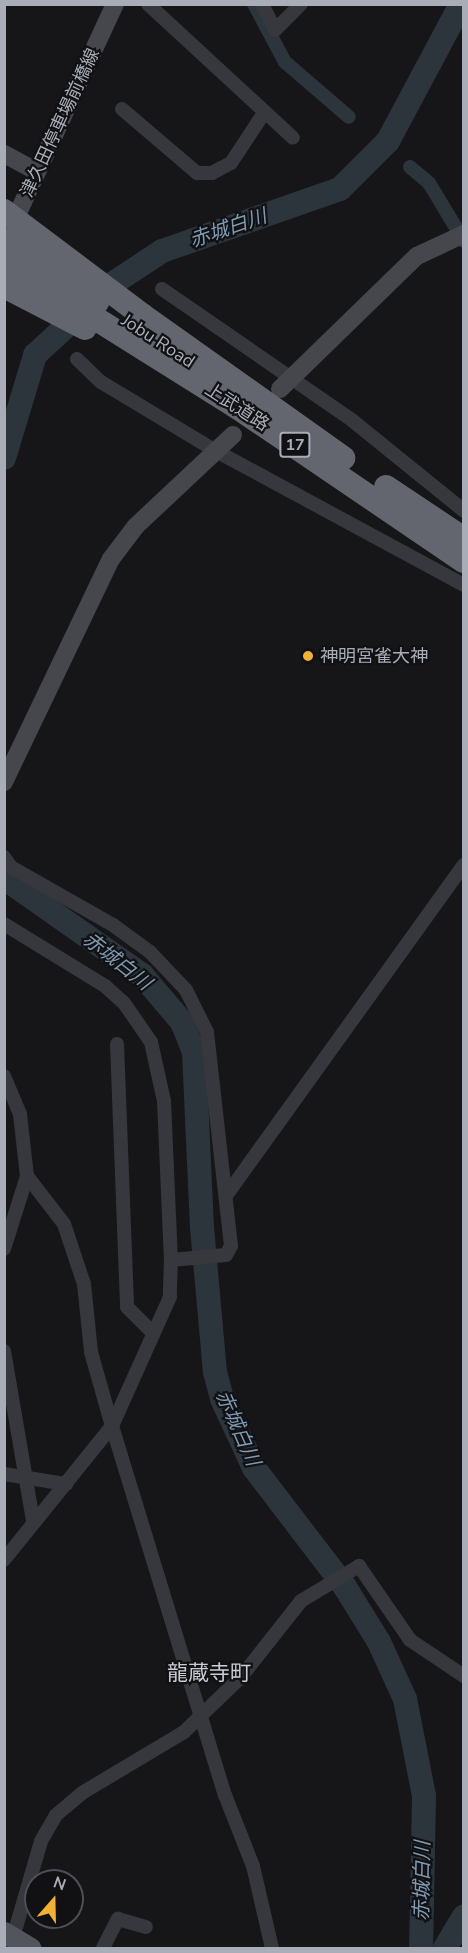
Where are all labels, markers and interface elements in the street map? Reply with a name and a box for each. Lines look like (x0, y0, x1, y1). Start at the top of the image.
street label: 津久田停車場前橋線 (16, 45, 104, 201)
water label: 赤城白川 (186, 204, 270, 252)
street label: Jobu Road (117, 309, 199, 373)
street label: 上武道路 (201, 378, 273, 436)
road number: 17 (278, 432, 312, 458)
place label: 神明宮雀大神 (320, 645, 428, 667)
marker: 神明宮雀大神 (301, 649, 315, 663)
water label: 赤城白川 (78, 927, 156, 995)
water label: 赤城白川 (211, 1387, 265, 1469)
district label: 龍蔵寺町 (167, 1660, 251, 1686)
water label: 赤城白川 (409, 1841, 435, 1921)
north arrow (24, 1869, 84, 1929)
text: N (50, 1872, 69, 1896)

